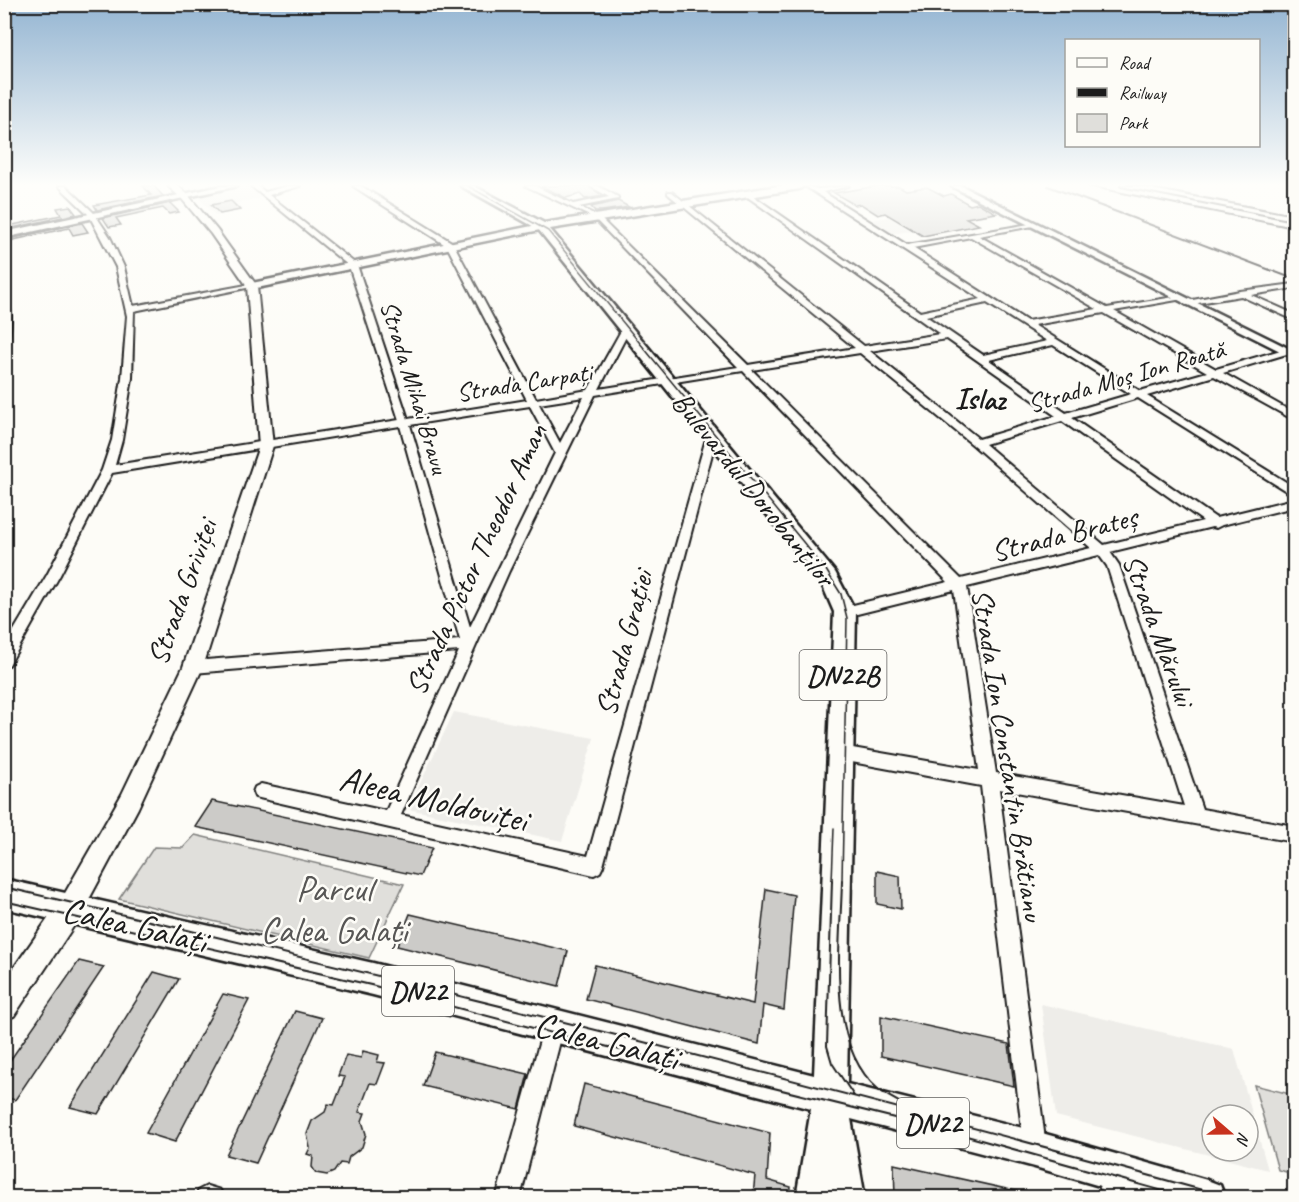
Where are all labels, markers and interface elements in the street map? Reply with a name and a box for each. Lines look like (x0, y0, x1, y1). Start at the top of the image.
legend (1065, 39, 1260, 147)
text: Road (1119, 52, 1152, 74)
text: Railway (1119, 82, 1167, 104)
text: Park (1119, 112, 1149, 134)
street label: Strada Mihai Bravu (373, 297, 457, 479)
street label: Strada Moș Ion Roată (1024, 332, 1231, 420)
street label: Strada Carpați (454, 355, 597, 409)
district label: Islaz (955, 380, 1008, 418)
street label: Bulevardul Dorobanților (664, 384, 846, 596)
street label: Strada Pictor Theodor Aman (396, 417, 556, 701)
street label: Strada Brateș (987, 497, 1143, 570)
street label: Strada Griviței (138, 511, 227, 670)
street label: Strada Mărului (1114, 549, 1205, 714)
street label: Strada Grației (586, 563, 662, 720)
street label: Strada Ion Constantin Brătianu (963, 586, 1053, 926)
road number: DN22B (800, 650, 886, 700)
street label: Aleea Moldoviței (335, 755, 536, 844)
park label: Parcul Calea Galați (261, 866, 412, 953)
street label: Calea Galați (58, 886, 216, 965)
road number: DN22 (382, 966, 454, 1016)
street label: Calea Galați (530, 1001, 688, 1082)
road number: DN22 (897, 1098, 969, 1148)
north arrow (1200, 1103, 1260, 1163)
text: N (1231, 1130, 1254, 1149)

